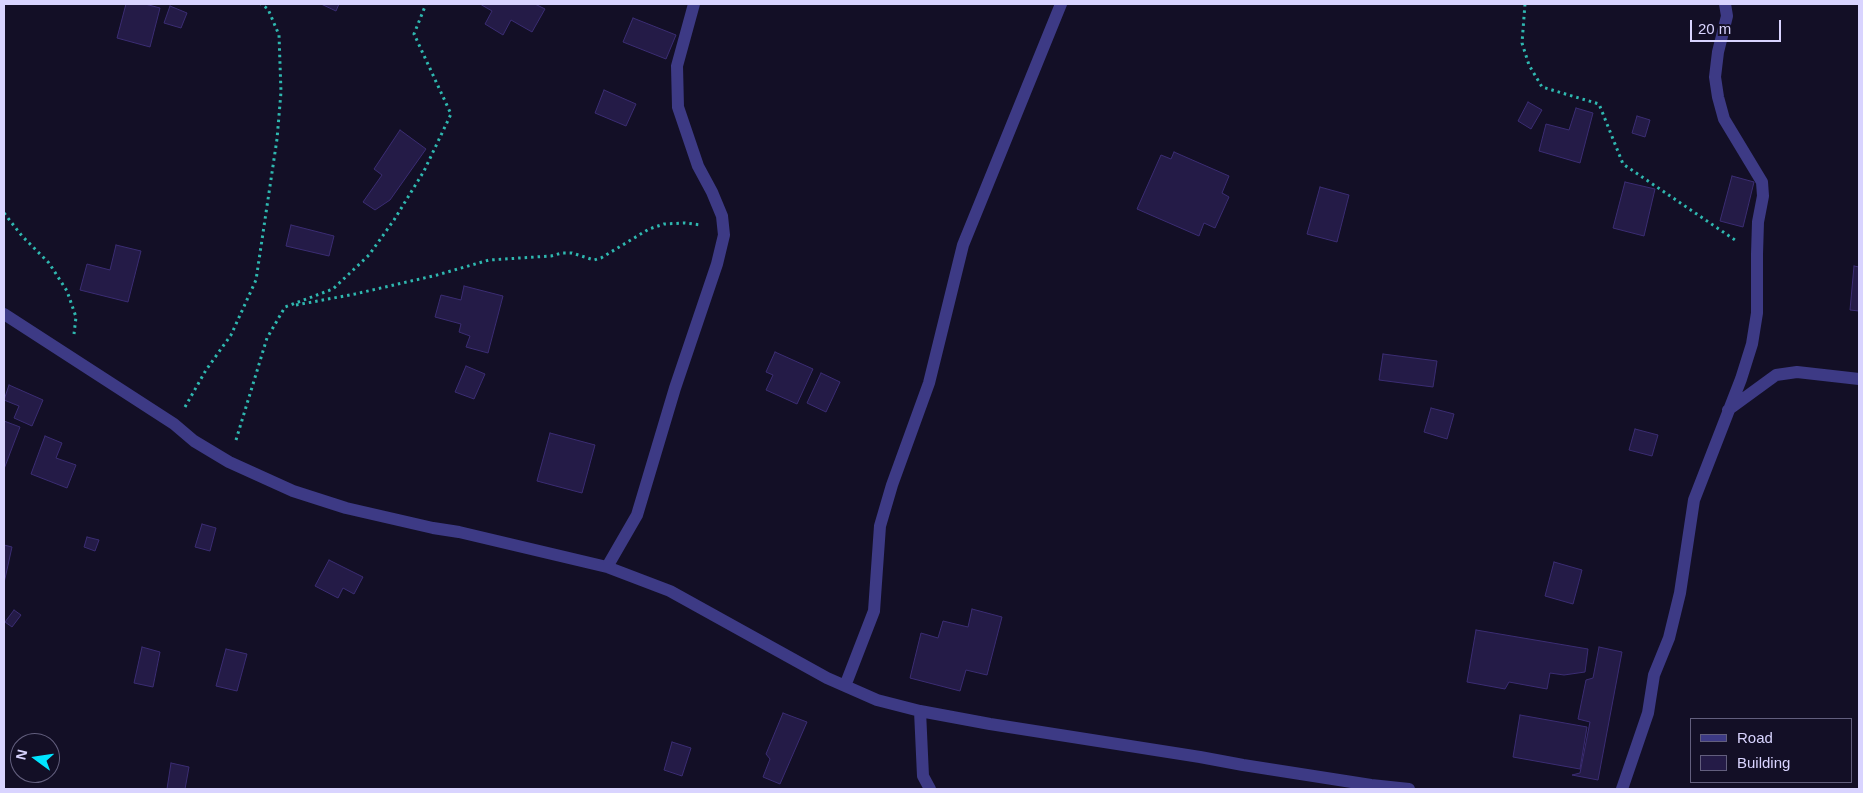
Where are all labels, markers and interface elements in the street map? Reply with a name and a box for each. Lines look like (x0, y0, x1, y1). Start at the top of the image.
scale bar (1693, 10, 1784, 42)
text: 20 m (1698, 20, 1731, 37)
legend (1690, 718, 1853, 783)
text: Road (1737, 729, 1773, 746)
north arrow (10, 733, 60, 783)
text: N (12, 748, 30, 761)
text: Building (1737, 754, 1790, 771)

